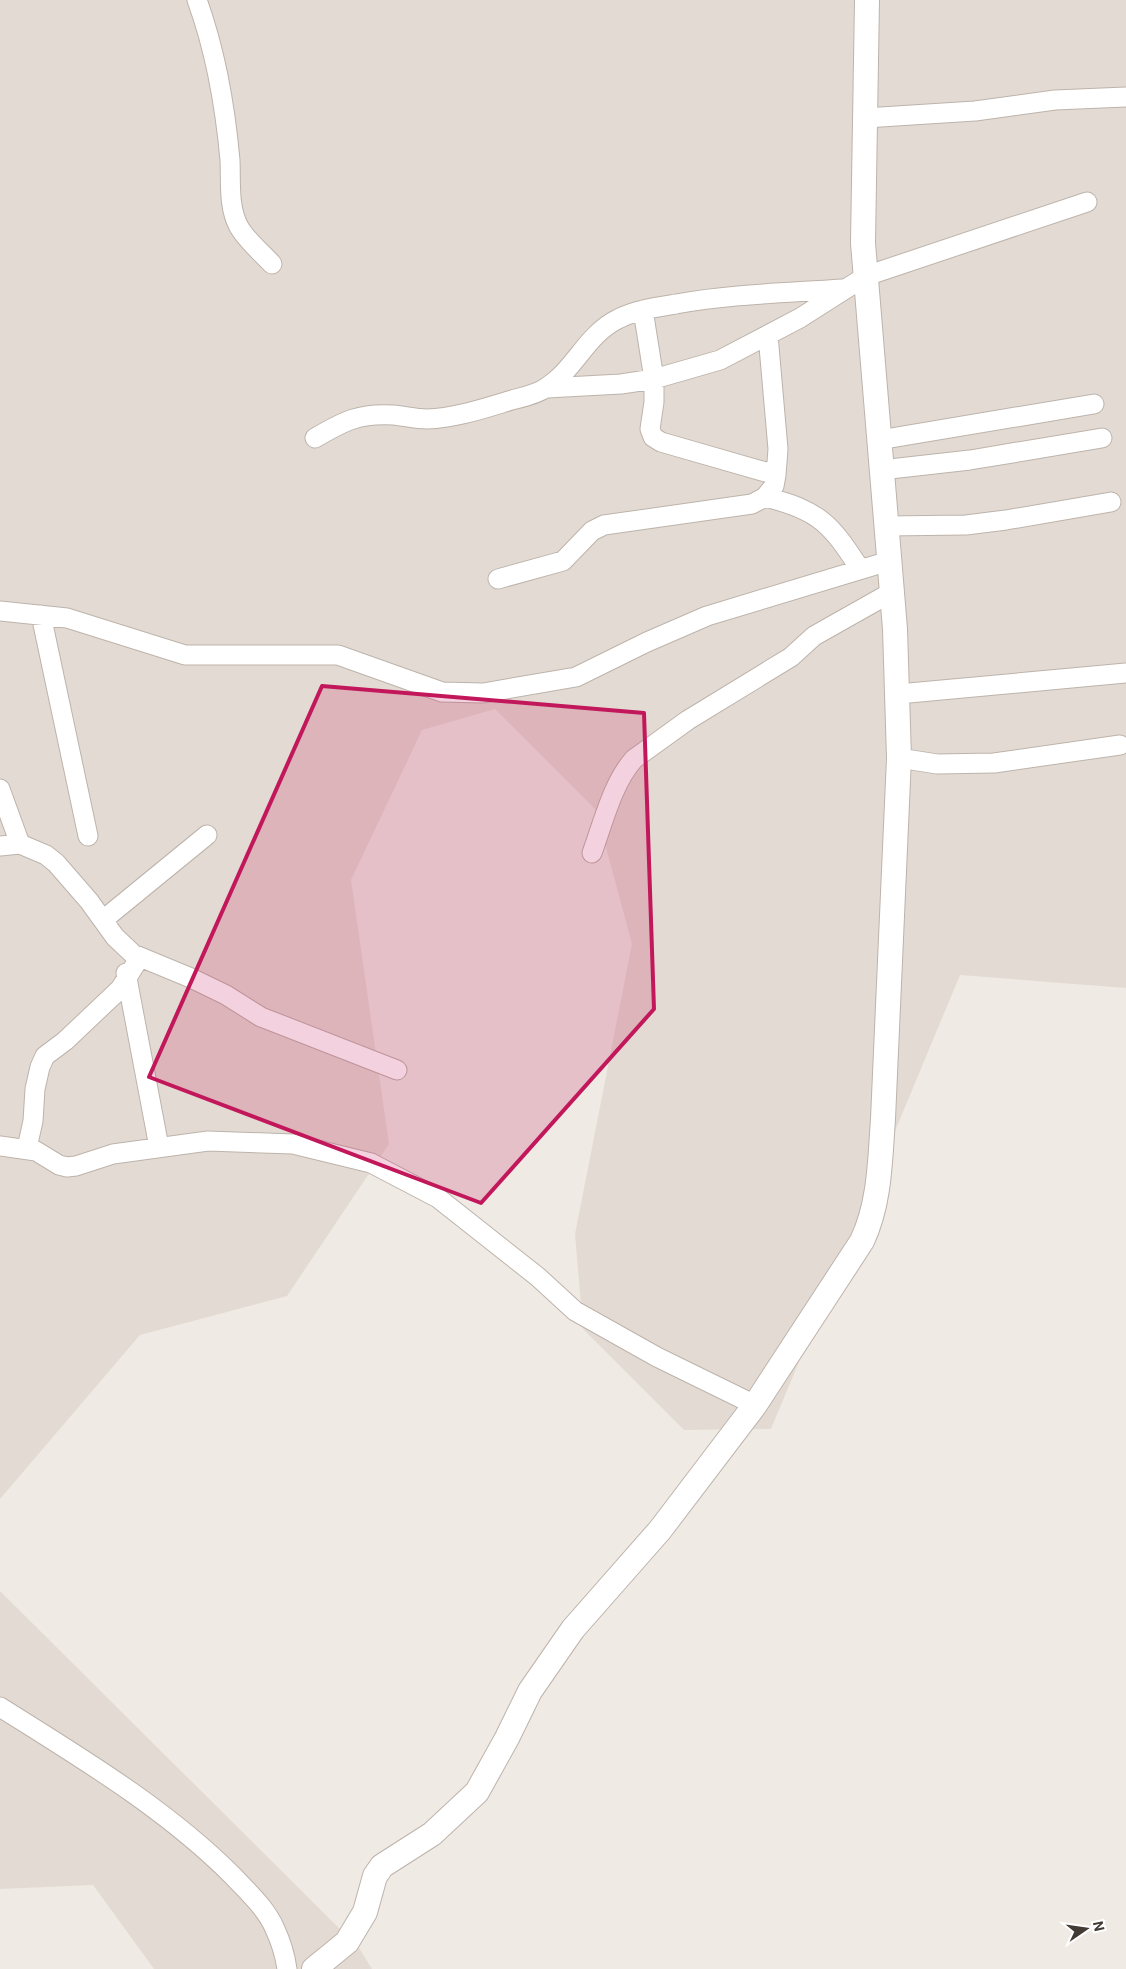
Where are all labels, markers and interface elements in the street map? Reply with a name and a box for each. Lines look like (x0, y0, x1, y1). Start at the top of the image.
north arrow (1061, 1904, 1111, 1954)
text: N (1090, 1919, 1108, 1933)

